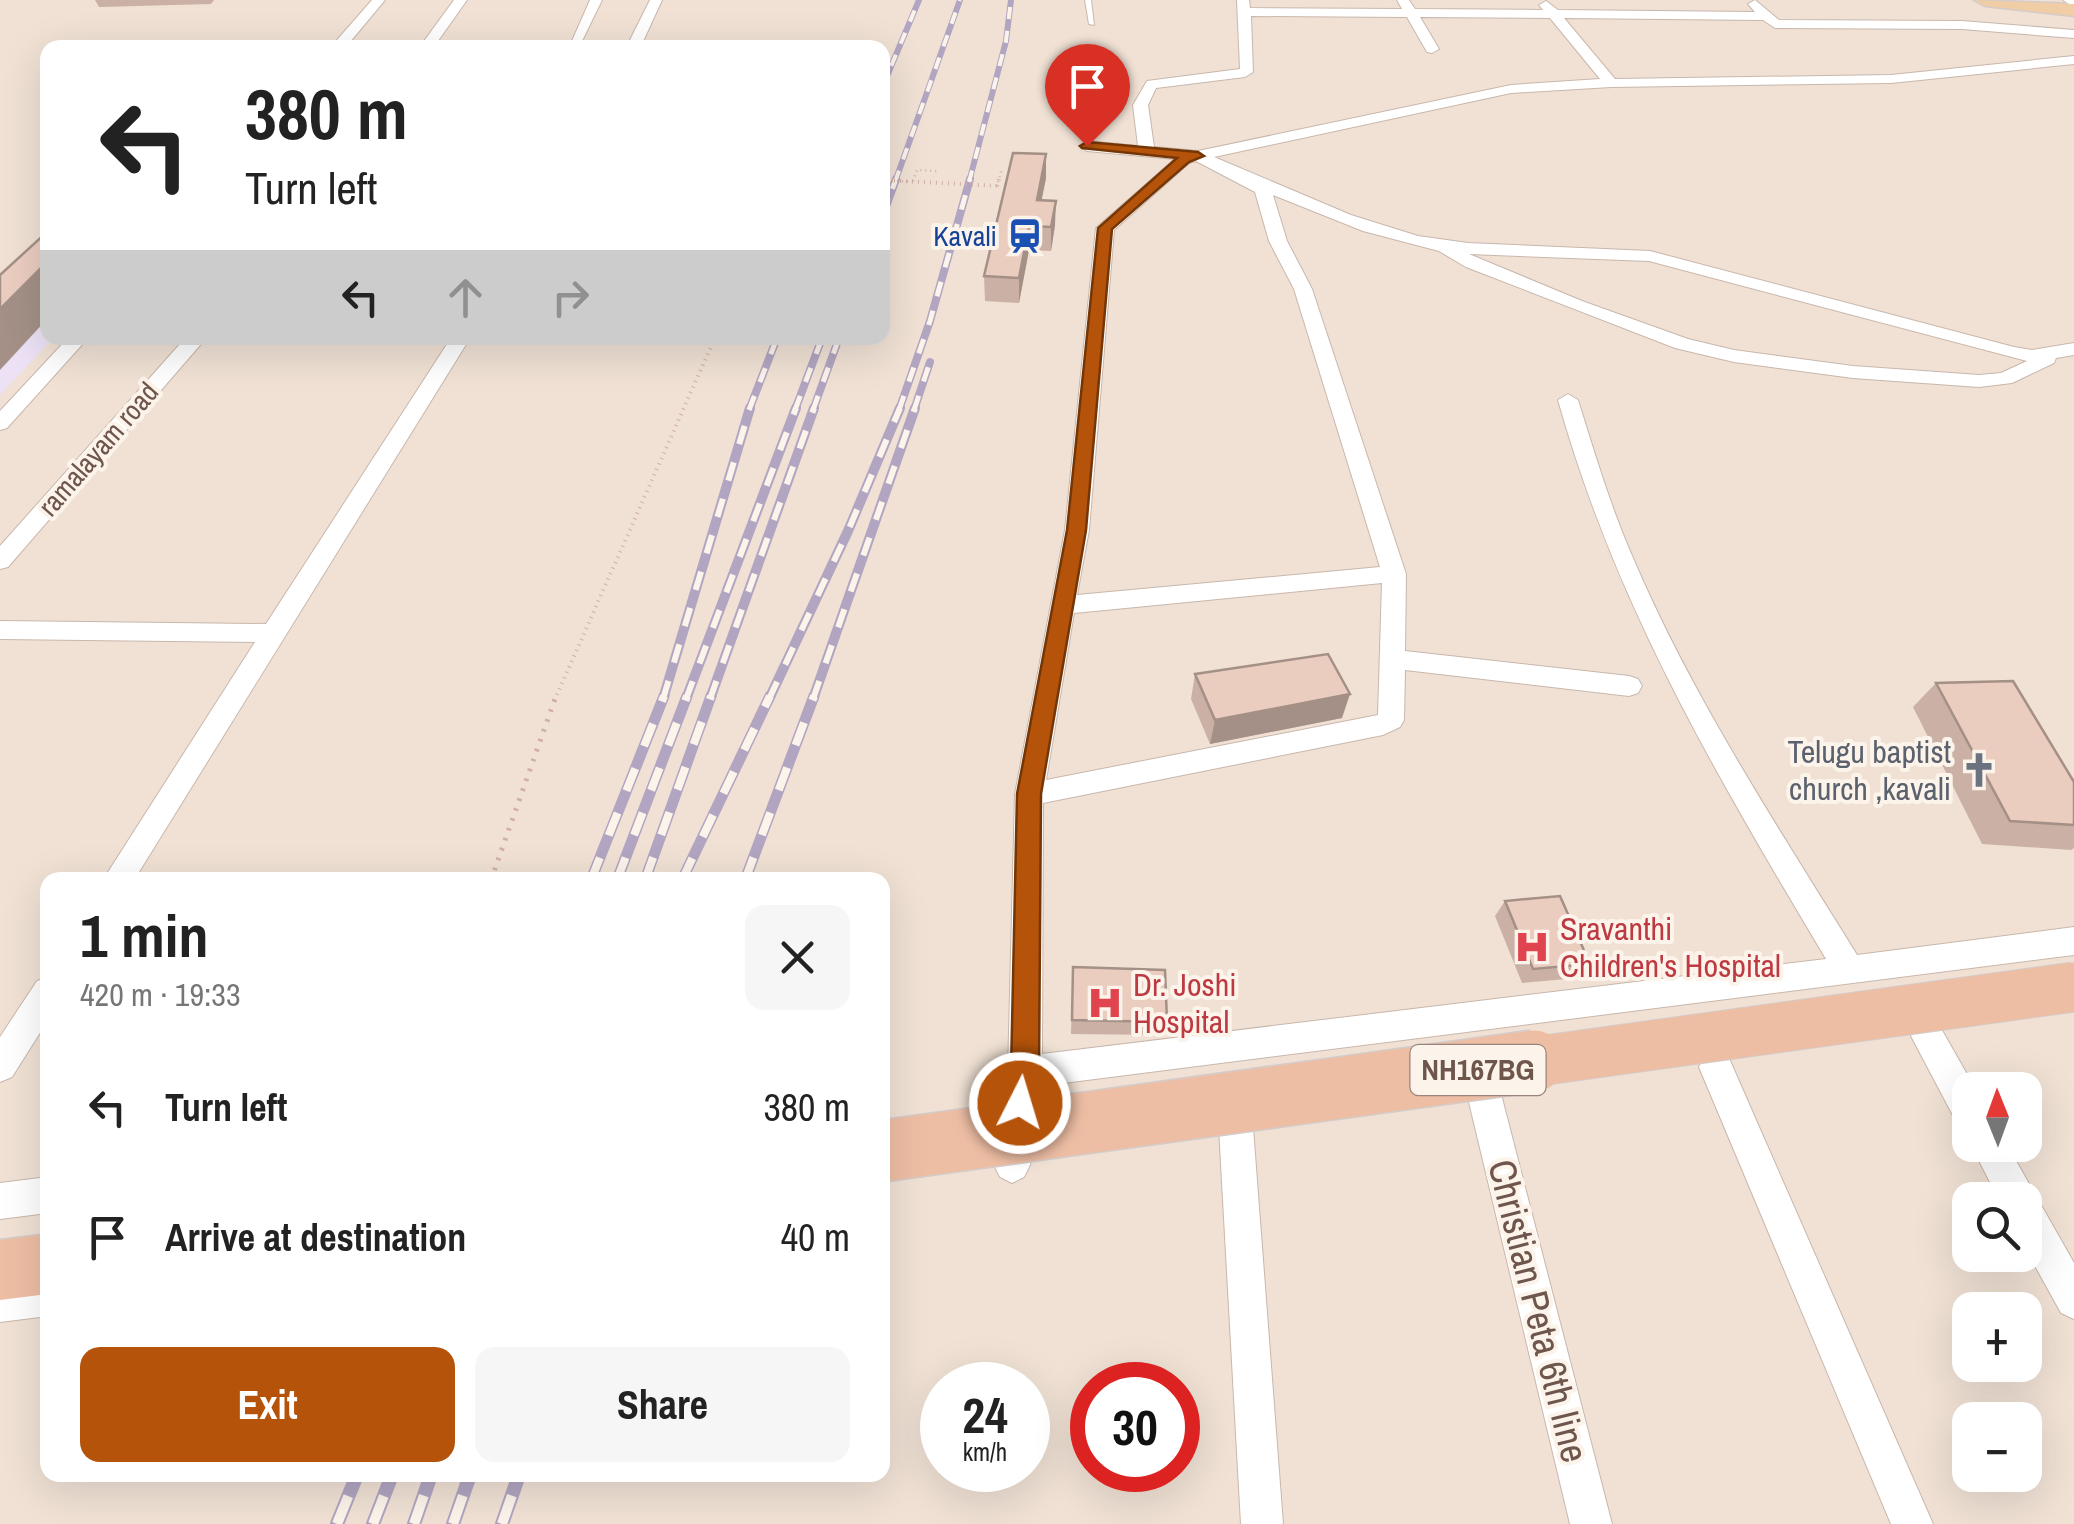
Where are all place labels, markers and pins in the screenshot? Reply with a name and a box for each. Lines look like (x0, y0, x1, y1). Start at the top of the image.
pin (1045, 44, 1130, 147)
place label: Kavali (933, 217, 997, 255)
station icon: Kavali (1006, 217, 1044, 255)
place label: Telugu baptist church ,kavali (1788, 730, 1951, 810)
church icon: Telugu baptist church ,kavali (1960, 751, 1998, 789)
place label: Sravanthi Children's Hospital (1560, 907, 1781, 987)
hospital icon: Sravanthi Children's Hospital (1513, 928, 1551, 966)
place label: Dr. Joshi Hospital (1133, 963, 1237, 1043)
hospital icon: Dr. Joshi Hospital (1086, 984, 1124, 1022)

